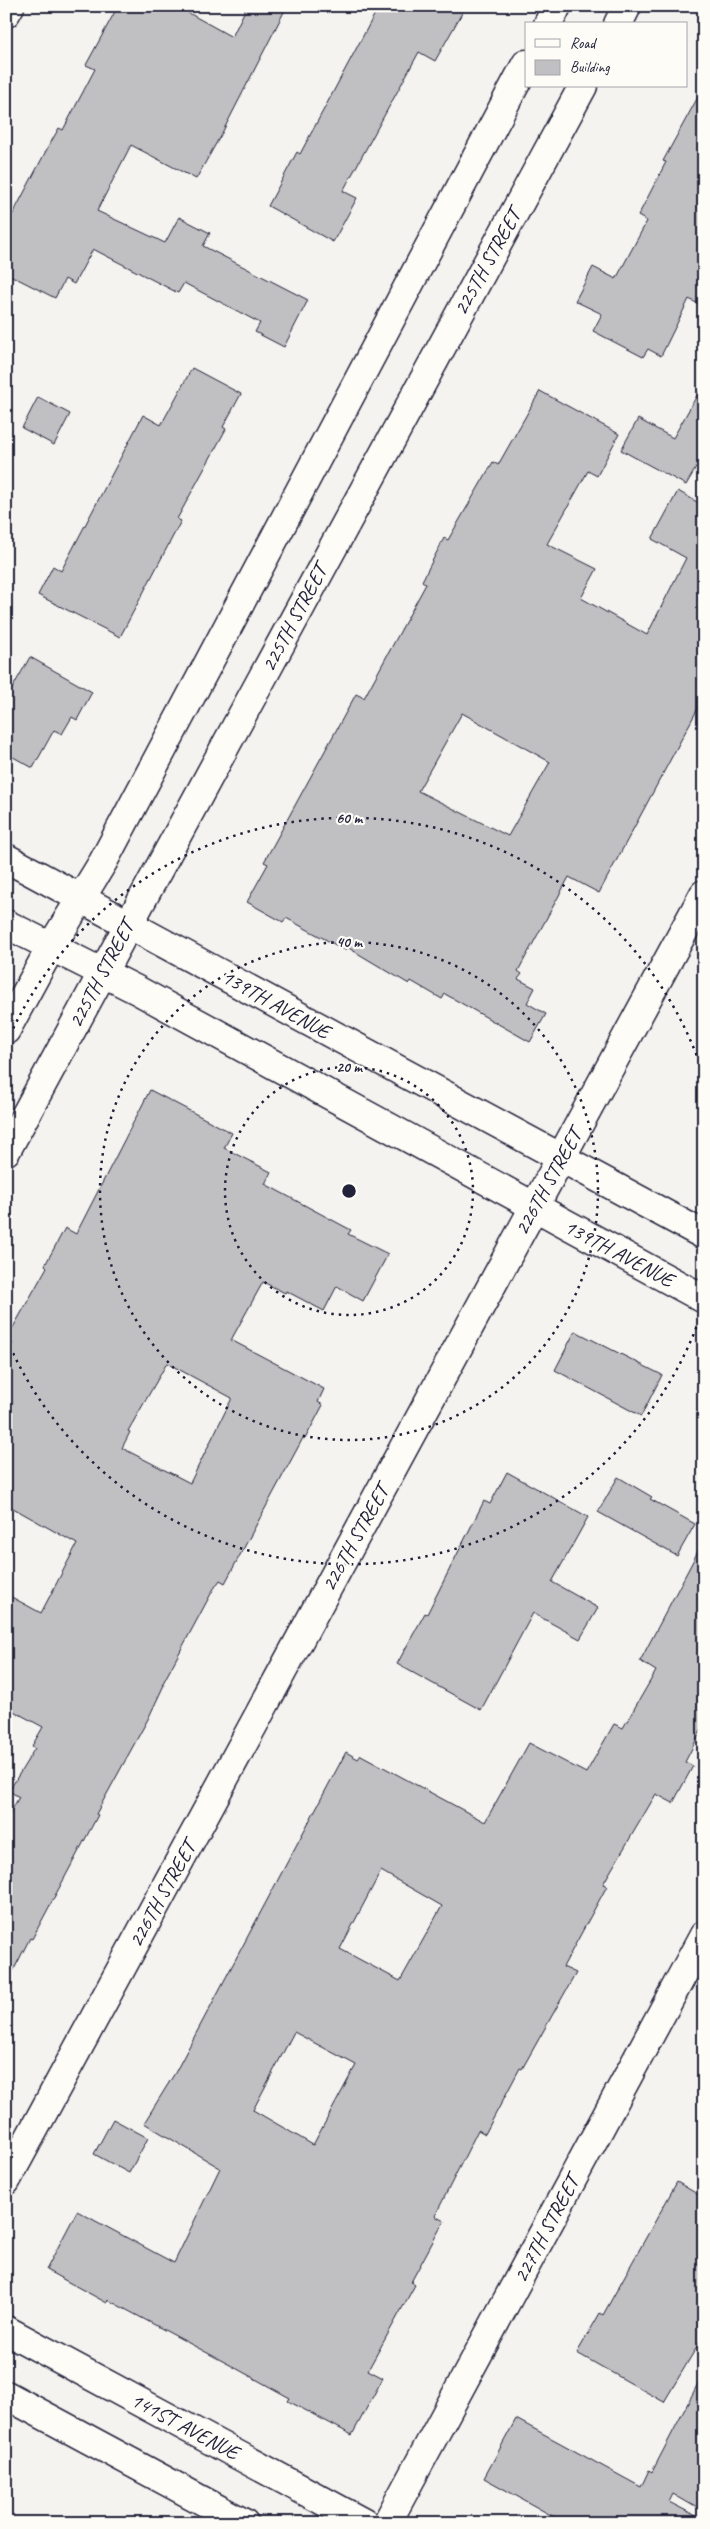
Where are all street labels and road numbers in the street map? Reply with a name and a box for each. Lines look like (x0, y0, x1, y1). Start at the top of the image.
street label: 225TH STREET (447, 200, 529, 319)
street label: 225TH STREET (255, 556, 335, 676)
street label: 225TH STREET (62, 912, 142, 1032)
street label: 139TH AVENUE (217, 964, 337, 1046)
street label: 226TH STREET (508, 1120, 590, 1239)
street label: 139TH AVENUE (560, 1213, 681, 1294)
street label: 226TH STREET (315, 1476, 397, 1595)
street label: 226TH STREET (122, 1832, 204, 1951)
street label: 227TH STREET (507, 2167, 587, 2287)
street label: 141ST AVENUE (127, 2387, 246, 2467)

